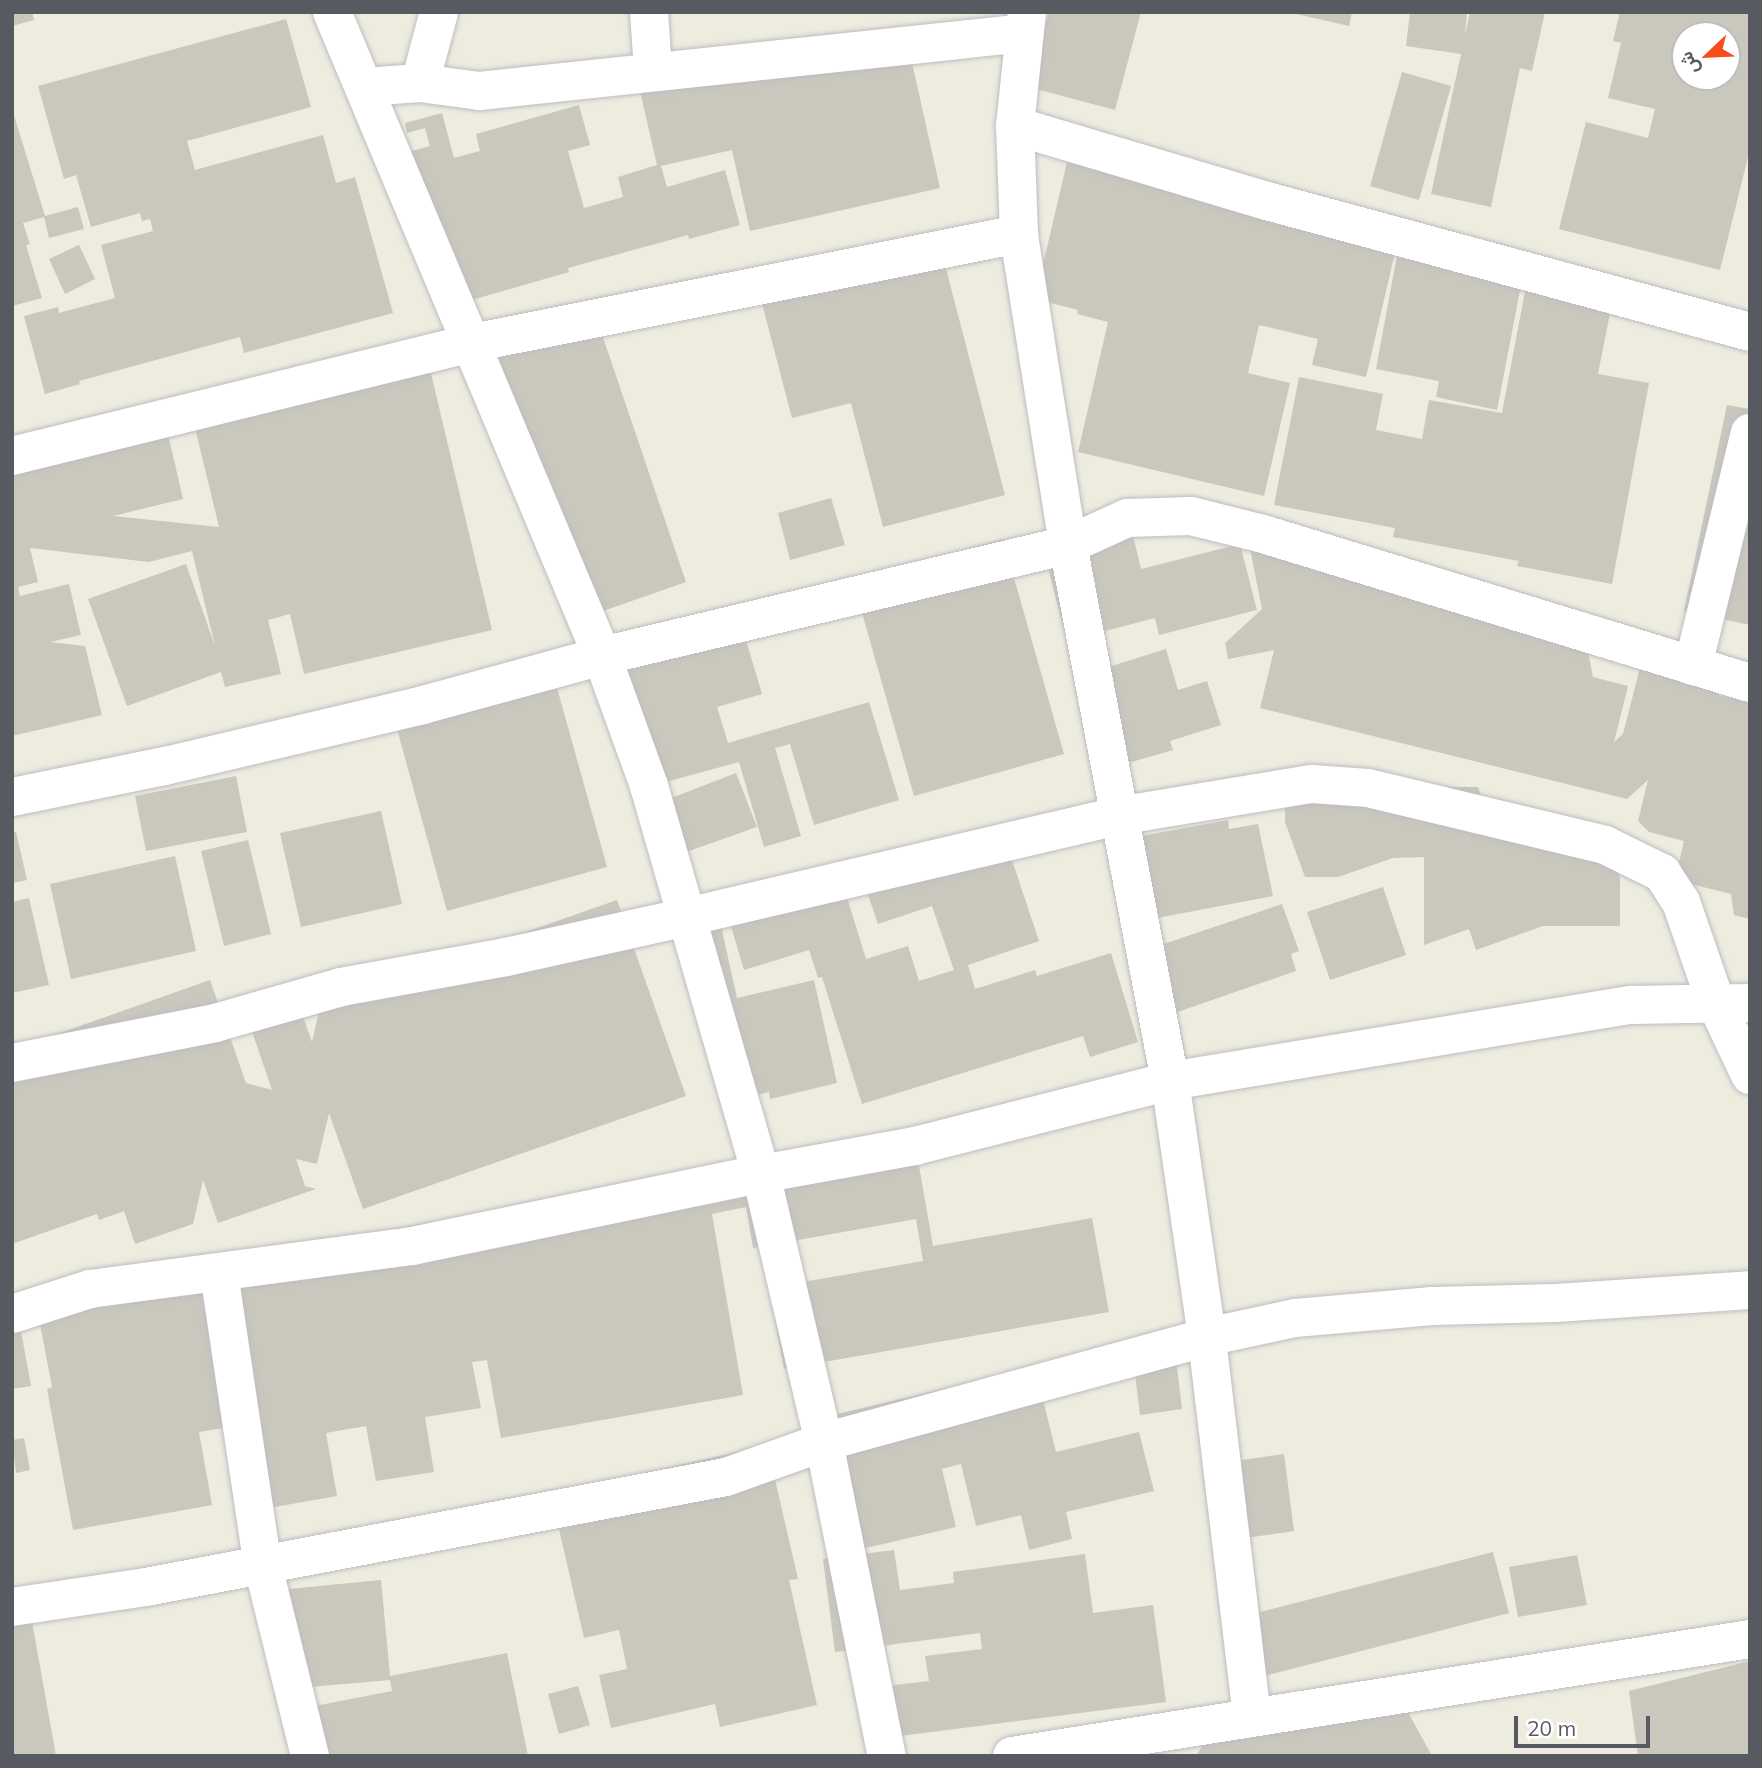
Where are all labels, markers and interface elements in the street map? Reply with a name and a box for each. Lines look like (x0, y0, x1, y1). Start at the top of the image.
north arrow (1671, 21, 1741, 91)
text: ش (1673, 48, 1704, 79)
scale bar (1517, 1702, 1654, 1746)
text: 20 m (1527, 1715, 1576, 1741)

